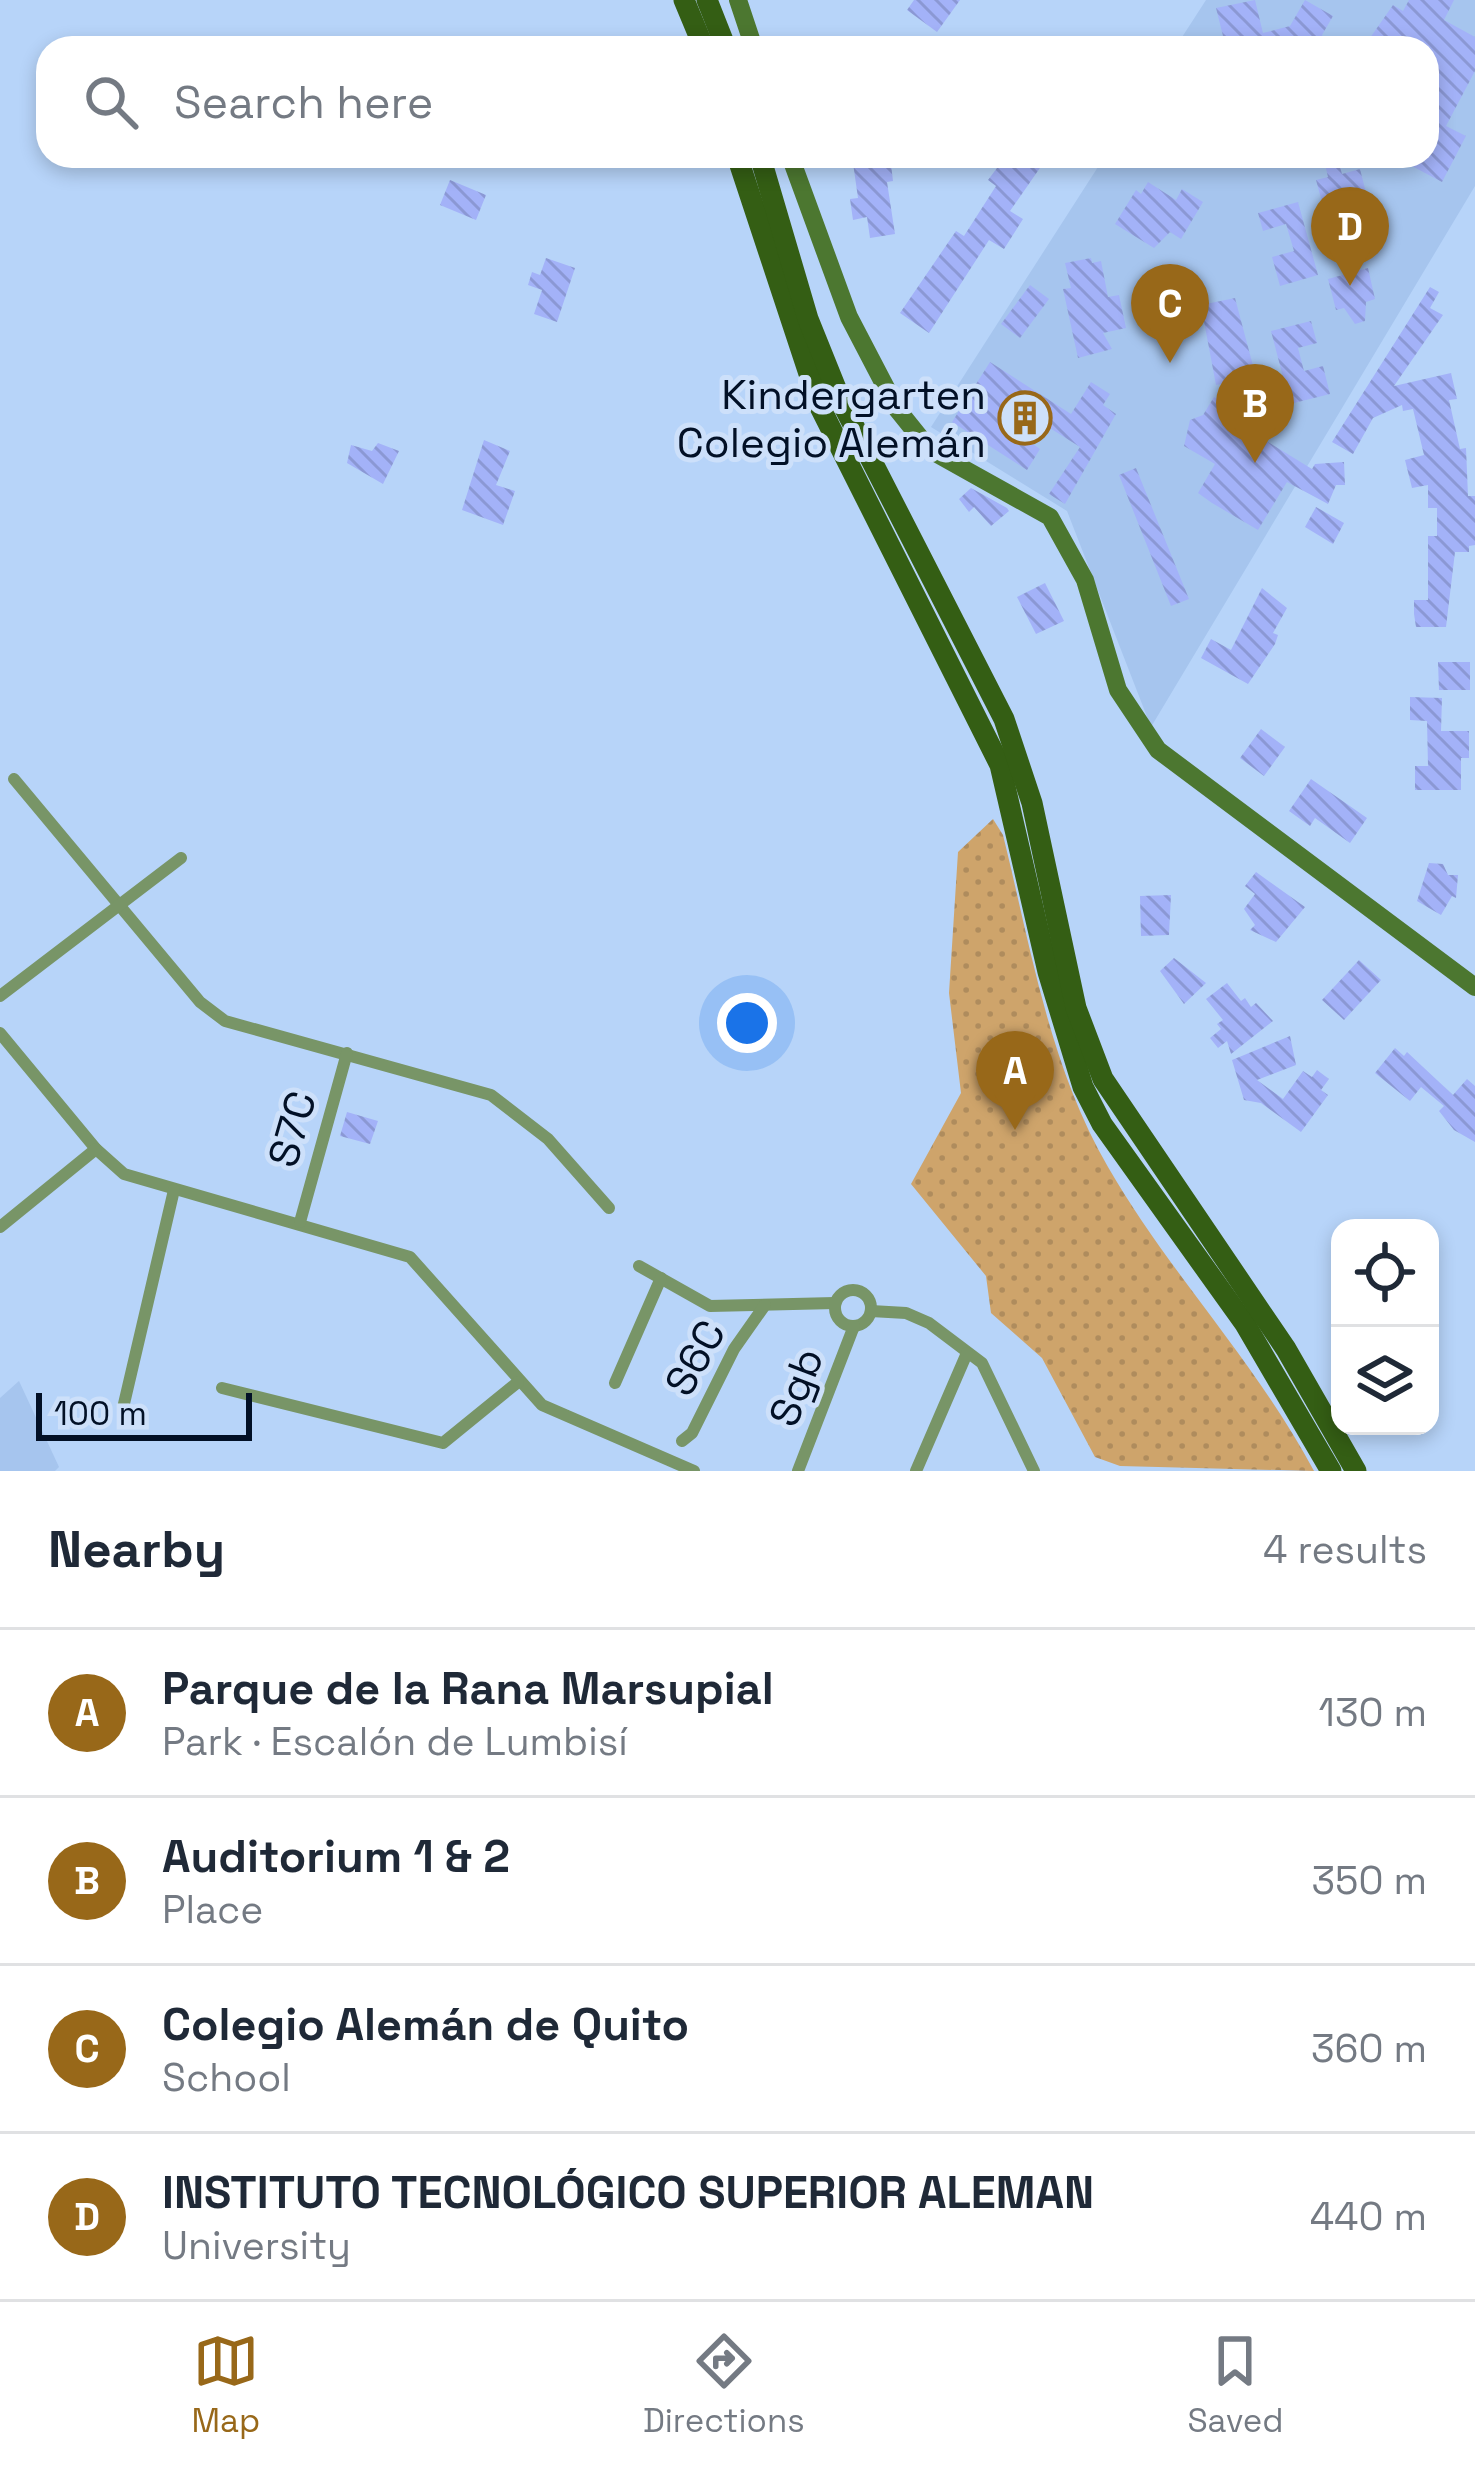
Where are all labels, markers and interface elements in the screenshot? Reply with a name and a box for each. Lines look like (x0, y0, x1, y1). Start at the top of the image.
search box (36, 36, 1439, 168)
icon: search (78, 69, 144, 135)
text: Search here (174, 74, 433, 131)
pin: D (1311, 187, 1389, 286)
pin: C (1131, 264, 1209, 363)
pin: B (1216, 364, 1294, 463)
place label: Kindergarten Colegio Alemán (677, 368, 986, 469)
building icon: Kindergarten Colegio Alemán (997, 390, 1053, 446)
your location (717, 993, 777, 1053)
pin: A (976, 1031, 1054, 1130)
street label: S7C (256, 1085, 328, 1173)
map controls (1331, 1219, 1439, 1435)
button: locate (1331, 1219, 1439, 1327)
street label: S6C (653, 1311, 737, 1405)
button: layers (1331, 1327, 1439, 1435)
street label: Sgb (757, 1340, 835, 1434)
scale bar (36, 1387, 252, 1440)
text: 100 m (54, 1393, 147, 1435)
text: Nearby (48, 1517, 225, 1582)
text: 4 results (1263, 1525, 1427, 1574)
text: Parque de la Rana Marsupial (162, 1660, 774, 1717)
text: A (75, 1688, 99, 1737)
text: 130 m (1319, 1688, 1427, 1737)
text: Park · Escalón de Lumbisí (162, 1717, 628, 1766)
text: Auditorium 1 & 2 (162, 1828, 510, 1885)
text: B (74, 1856, 100, 1905)
text: 350 m (1312, 1856, 1427, 1905)
text: Place (162, 1885, 263, 1934)
text: Colegio Alemán de Quito (162, 1996, 689, 2053)
text: C (74, 2024, 100, 2073)
text: 360 m (1311, 2024, 1427, 2073)
text: School (162, 2053, 291, 2102)
text: INSTITUTO TECNOLÓGICO SUPERIOR ALEMAN (162, 2164, 1094, 2221)
text: D (74, 2192, 100, 2241)
text: 440 m (1310, 2192, 1427, 2241)
text: University (162, 2221, 351, 2270)
tab: Map (191, 2328, 260, 2442)
tab: Directions (643, 2328, 805, 2442)
tab: Saved (1187, 2328, 1284, 2442)

